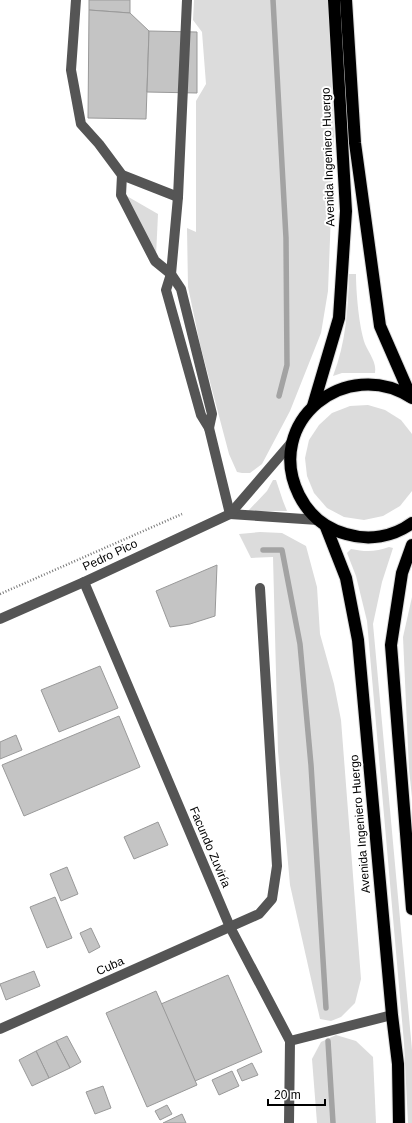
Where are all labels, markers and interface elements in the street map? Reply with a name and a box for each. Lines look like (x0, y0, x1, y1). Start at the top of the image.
street label: Avenida Ingeniero Huergo (319, 87, 337, 227)
street label: Pedro Pico (80, 536, 140, 574)
street label: Avenida Ingeniero Huergo (347, 754, 373, 894)
street label: Facundo Zuviría (187, 804, 234, 890)
street label: Cuba (94, 954, 126, 978)
scale bar (268, 1081, 325, 1107)
text: 20 m (274, 1088, 301, 1102)

